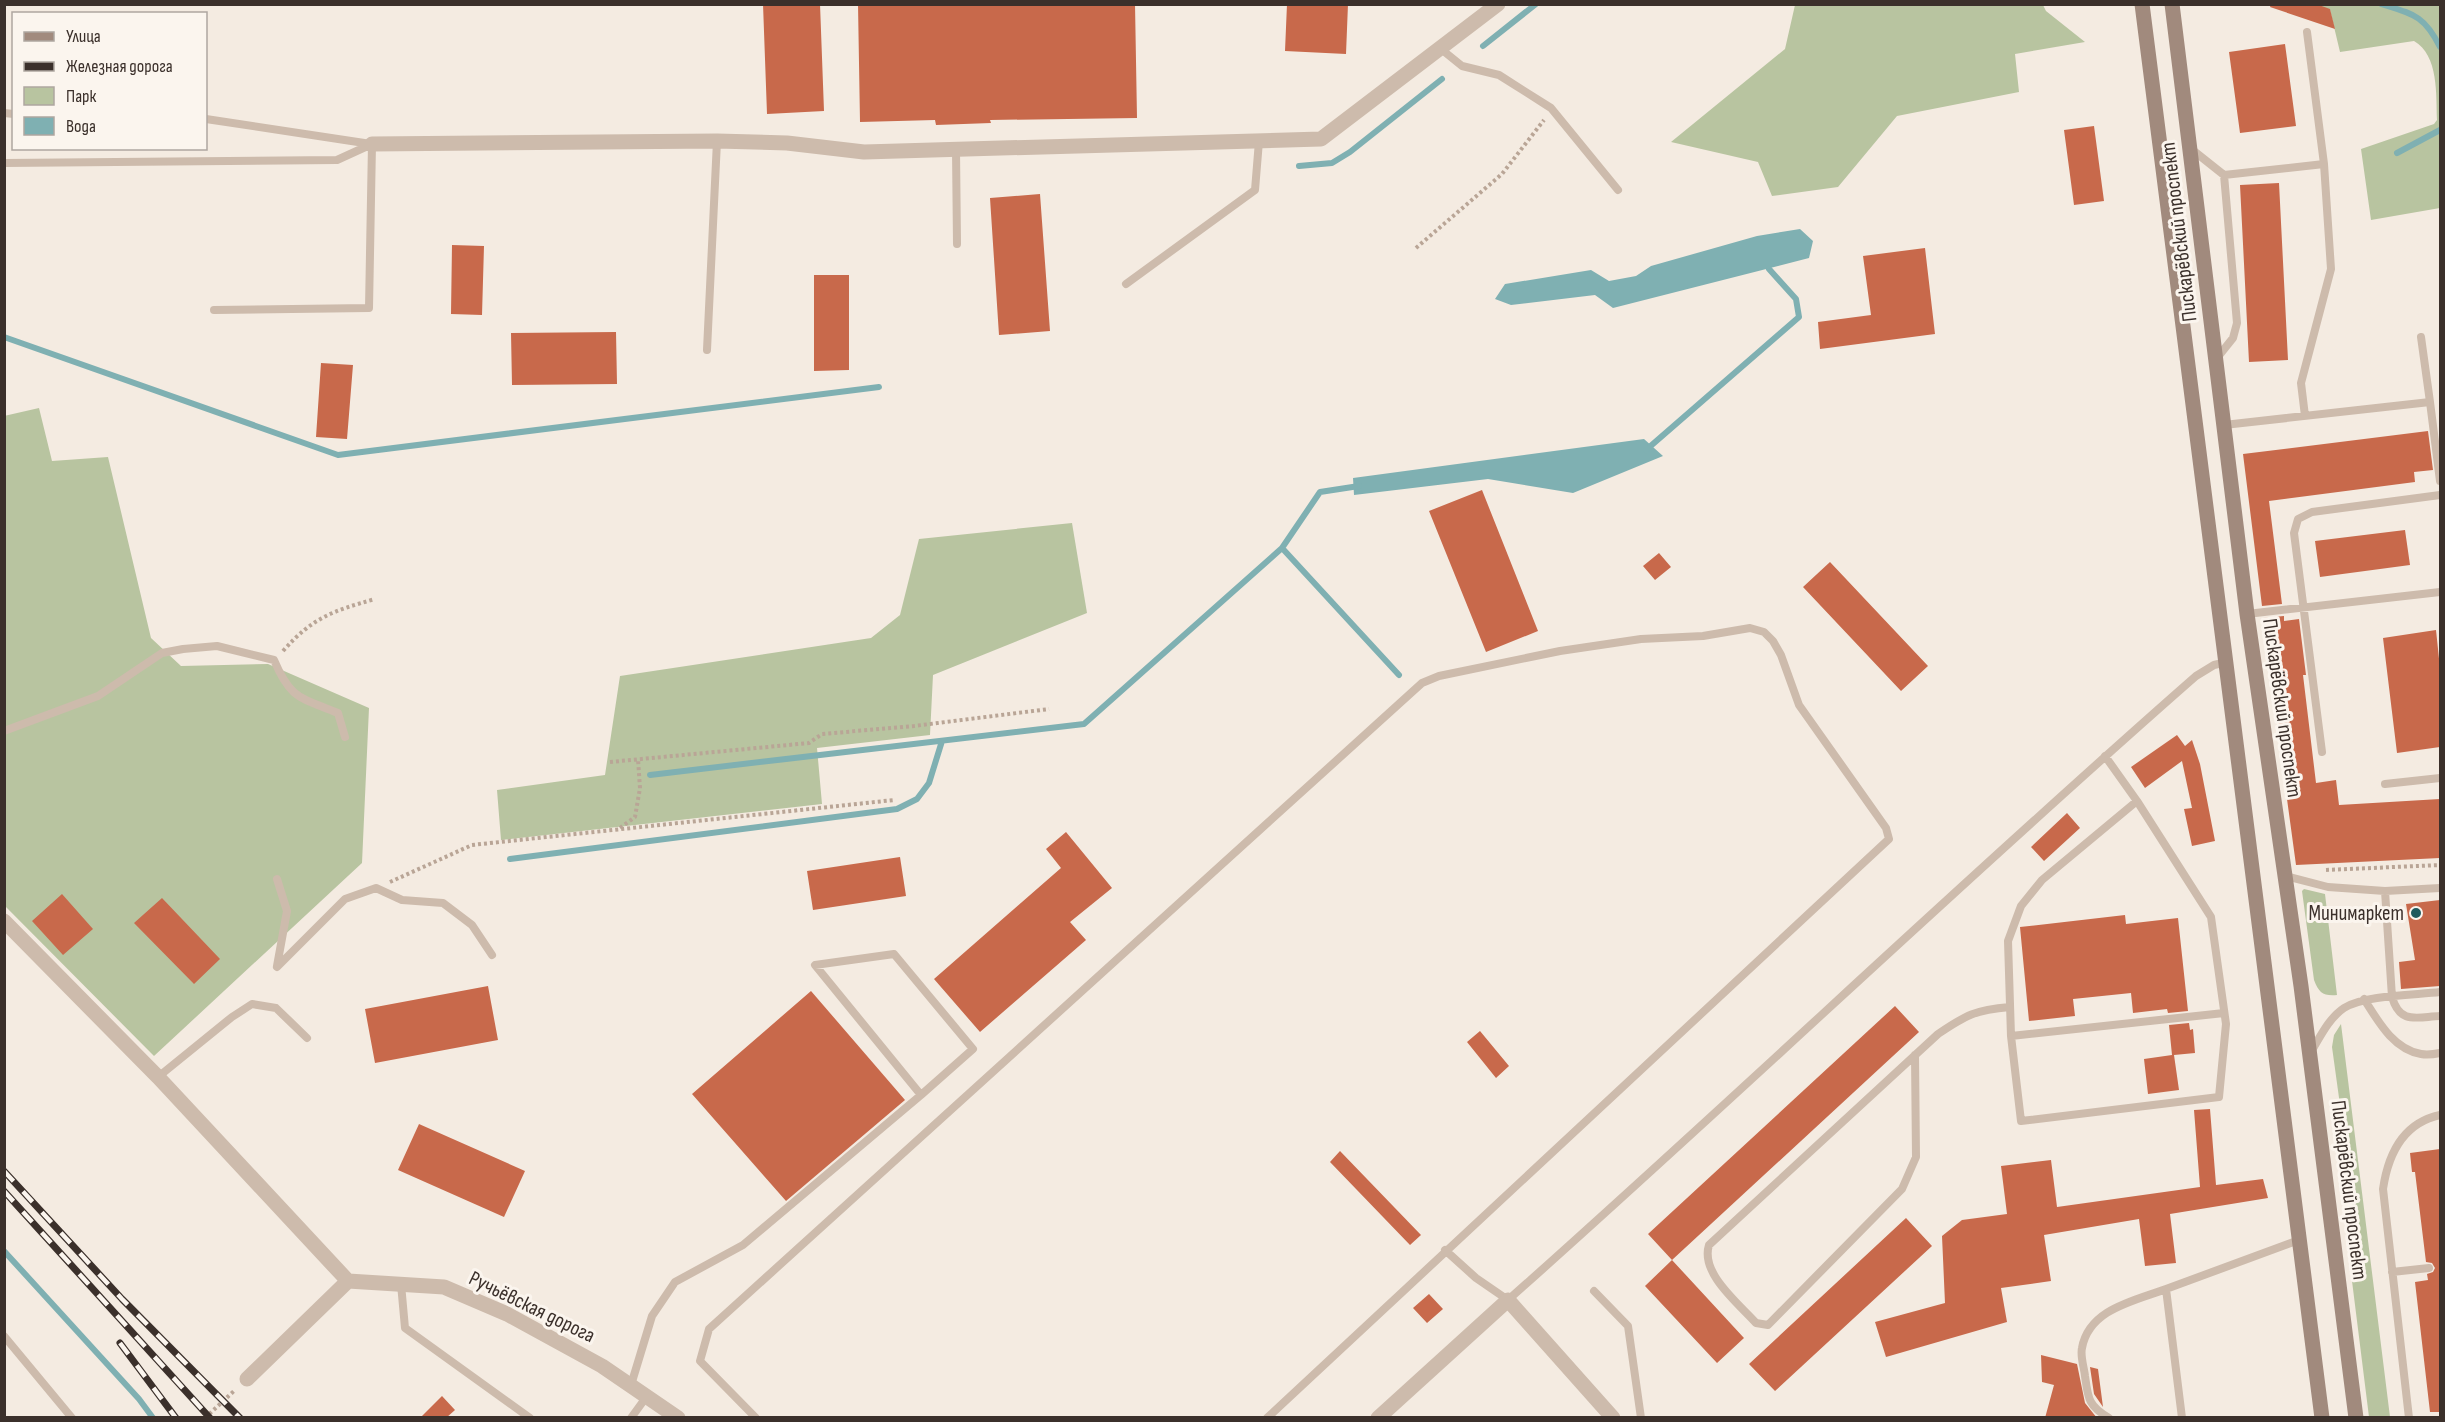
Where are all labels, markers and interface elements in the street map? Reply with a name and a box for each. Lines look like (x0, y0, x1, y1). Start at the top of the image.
legend (12, 12, 207, 150)
text: Улица (66, 26, 101, 47)
text: Железная дорога (66, 56, 173, 77)
text: Парк (66, 86, 97, 107)
text: Вода (66, 116, 96, 137)
street label: Пискарёвский проспект (2156, 141, 2202, 323)
street label: Пискарёвский проспект (2257, 617, 2307, 799)
place label: Минимаркет (2309, 901, 2404, 926)
marker: Минимаркет (2409, 906, 2423, 920)
street label: Пискарёвский проспект (2326, 1099, 2372, 1281)
street label: Ручьёвская дорога (465, 1266, 599, 1348)

